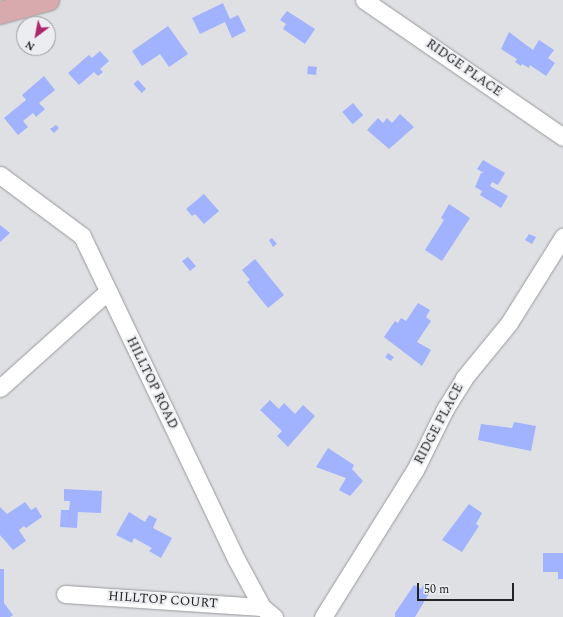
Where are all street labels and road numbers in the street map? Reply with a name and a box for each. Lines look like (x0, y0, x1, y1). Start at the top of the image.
street label: RIDGE PLACE (423, 36, 505, 100)
street label: HILLTOP ROAD (123, 334, 181, 432)
street label: RIDGE PLACE (411, 381, 467, 467)
street label: HILLTOP COURT (108, 588, 218, 612)

